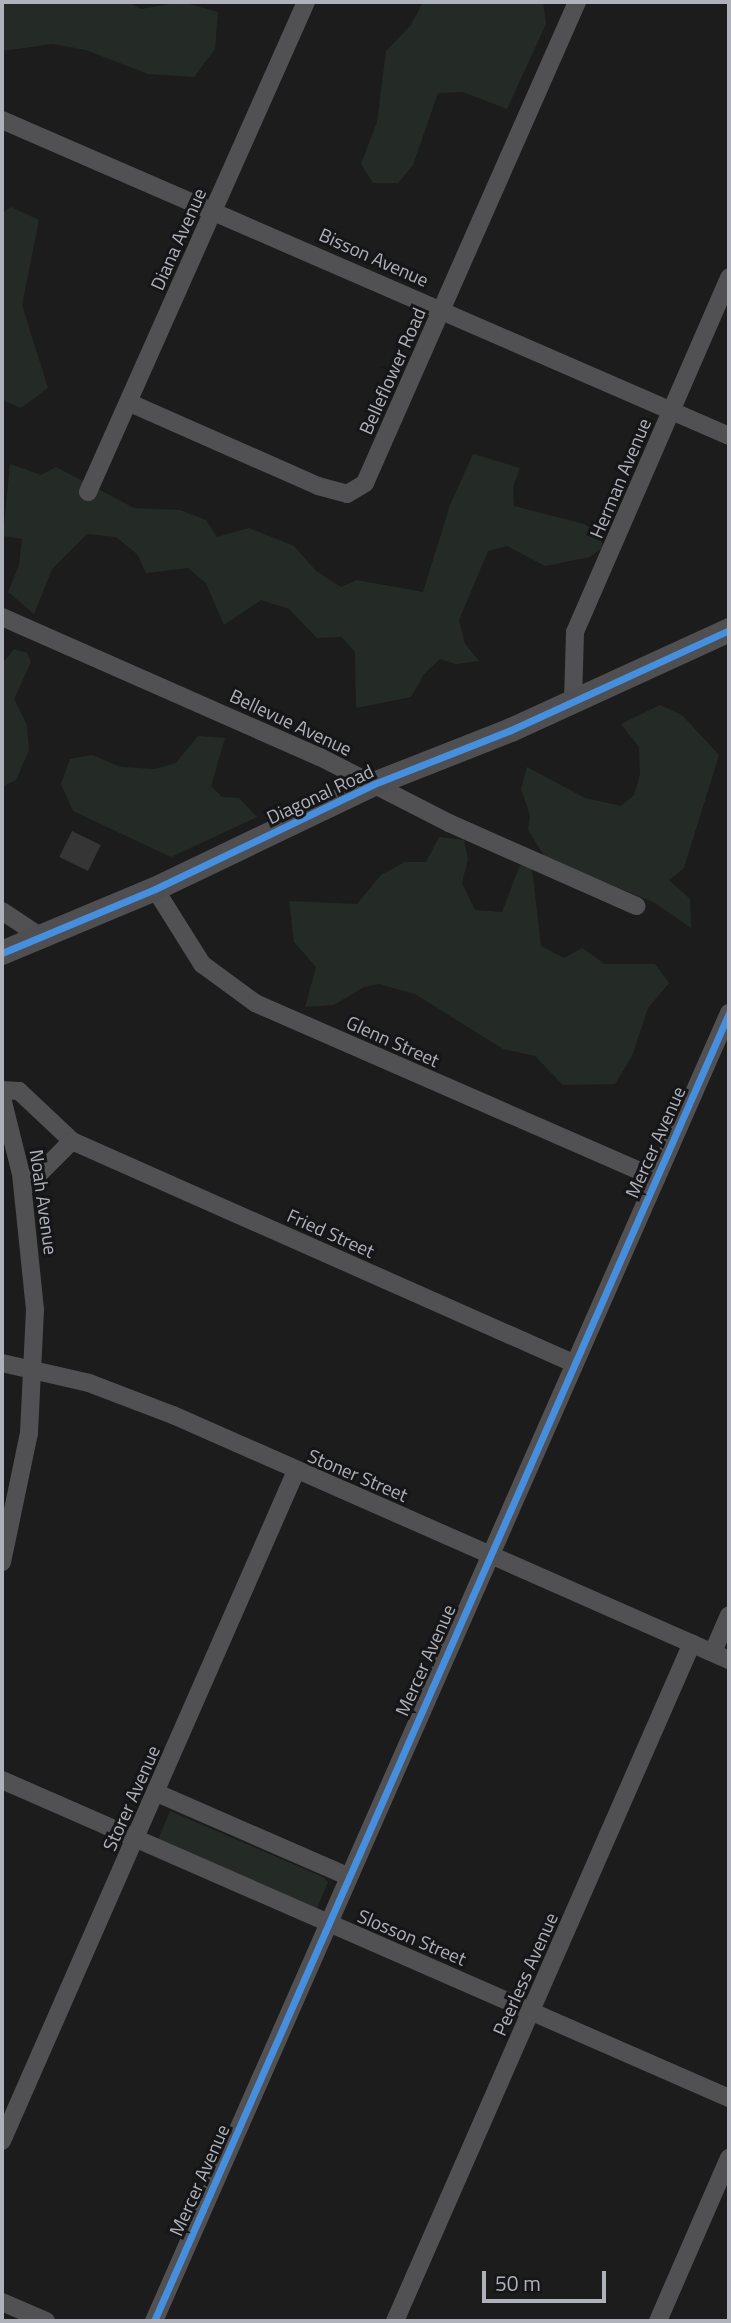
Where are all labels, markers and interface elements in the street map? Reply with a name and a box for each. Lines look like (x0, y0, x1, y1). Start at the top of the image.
street label: Diana Avenue (145, 184, 211, 294)
street label: Bisson Avenue (316, 223, 432, 291)
street label: Belleflower Road (354, 304, 430, 438)
street label: Herman Avenue (584, 415, 656, 541)
street label: Bellevue Avenue (226, 684, 356, 760)
street label: Diagonal Road (263, 759, 377, 829)
street label: Glenn Street (343, 1010, 443, 1072)
street label: Mercer Avenue (620, 1083, 690, 1201)
street label: Noah Avenue (25, 1148, 63, 1256)
street label: Fried Street (284, 1204, 378, 1262)
street label: Stoner Street (305, 1444, 411, 1506)
street label: Mercer Avenue (390, 1601, 460, 1719)
street label: Storer Avenue (98, 1742, 164, 1854)
street label: Slosson Street (354, 1904, 470, 1970)
street label: Peerless Avenue (488, 1909, 562, 2039)
street label: Mercer Avenue (164, 2121, 234, 2239)
scale bar (486, 2256, 610, 2300)
text: 50 m (495, 2267, 541, 2299)

